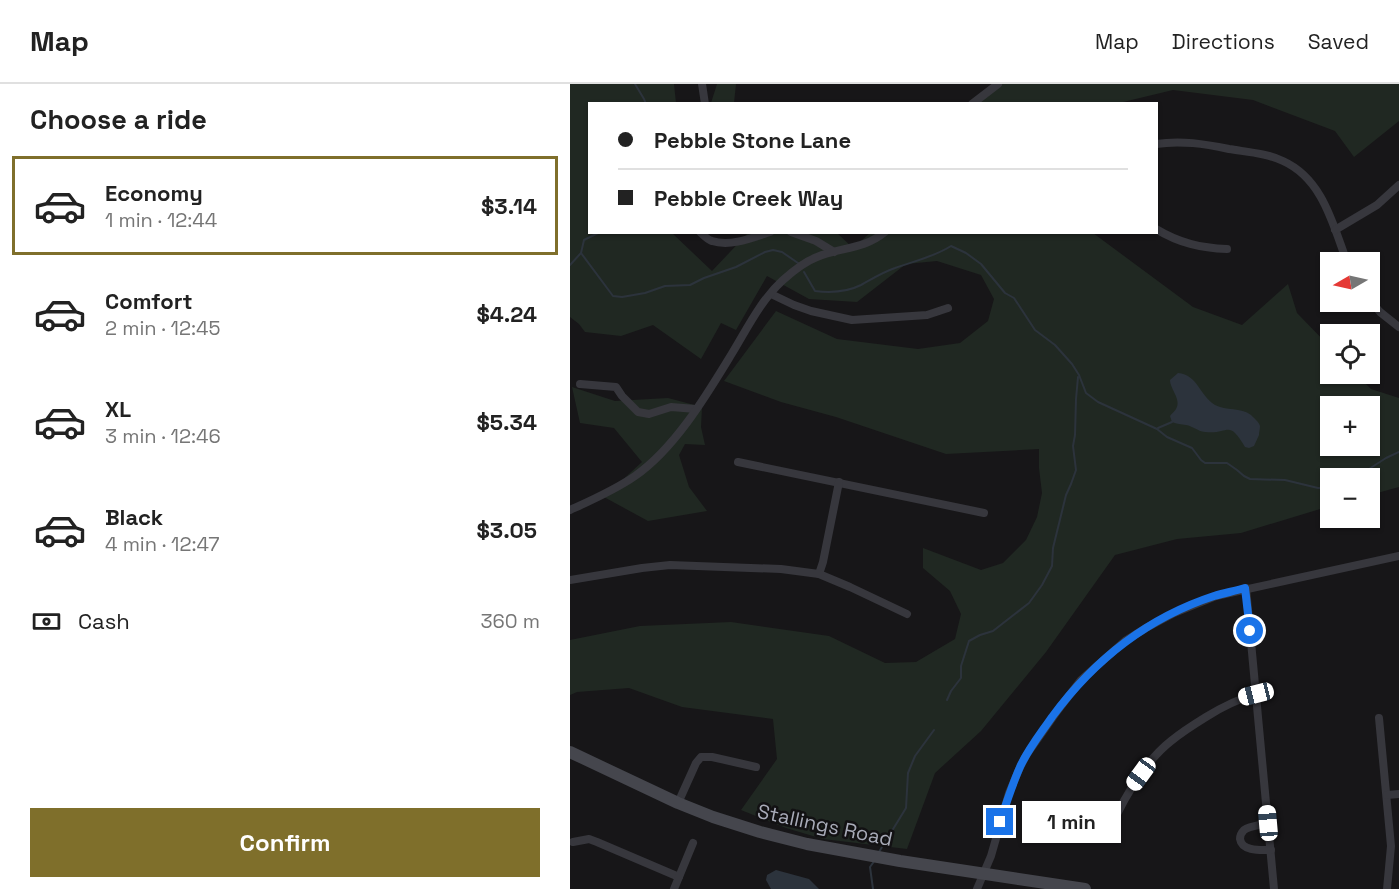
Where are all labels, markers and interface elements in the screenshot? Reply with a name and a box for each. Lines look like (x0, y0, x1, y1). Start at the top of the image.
text: Map (30, 23, 89, 59)
text: Map (1095, 28, 1139, 55)
text: Directions (1172, 28, 1275, 55)
text: Saved (1308, 28, 1369, 55)
text: Choose a ride (30, 102, 207, 137)
text: Pebble Stone Lane (654, 126, 851, 154)
icon: car (33, 179, 87, 233)
text: Economy (105, 179, 203, 207)
text: Pebble Creek Way (654, 184, 843, 212)
text: $3.14 (481, 192, 537, 220)
text: 1 min · 12:44 (105, 207, 217, 233)
north arrow (1320, 252, 1380, 312)
map controls (1320, 252, 1380, 528)
icon: car (33, 287, 87, 341)
text: Comfort (105, 287, 193, 315)
text: $4.24 (476, 300, 537, 328)
text: 2 min · 12:45 (105, 315, 221, 341)
button: locate (1320, 324, 1380, 384)
icon: car (33, 395, 87, 449)
text: XL (105, 395, 131, 423)
button: + (1320, 396, 1380, 456)
text: $5.34 (477, 408, 537, 436)
text: 3 min · 12:46 (105, 423, 221, 449)
button: − (1320, 468, 1380, 528)
icon: car (33, 503, 87, 557)
text: Black (105, 503, 163, 531)
text: $3.05 (477, 516, 537, 544)
text: 4 min · 12:47 (105, 531, 220, 557)
icon: cash (30, 605, 63, 638)
text: Cash (78, 607, 130, 635)
text: 360 m (481, 608, 540, 634)
route start (1236, 617, 1263, 644)
car (1236, 681, 1276, 707)
car (1123, 754, 1159, 794)
street label: Stallings Road (755, 798, 895, 852)
callout: 1 min (1021, 801, 1120, 843)
car (1257, 804, 1279, 842)
button: Confirm (30, 808, 540, 877)
route end (986, 808, 1013, 835)
text: 1 min (1047, 809, 1096, 835)

